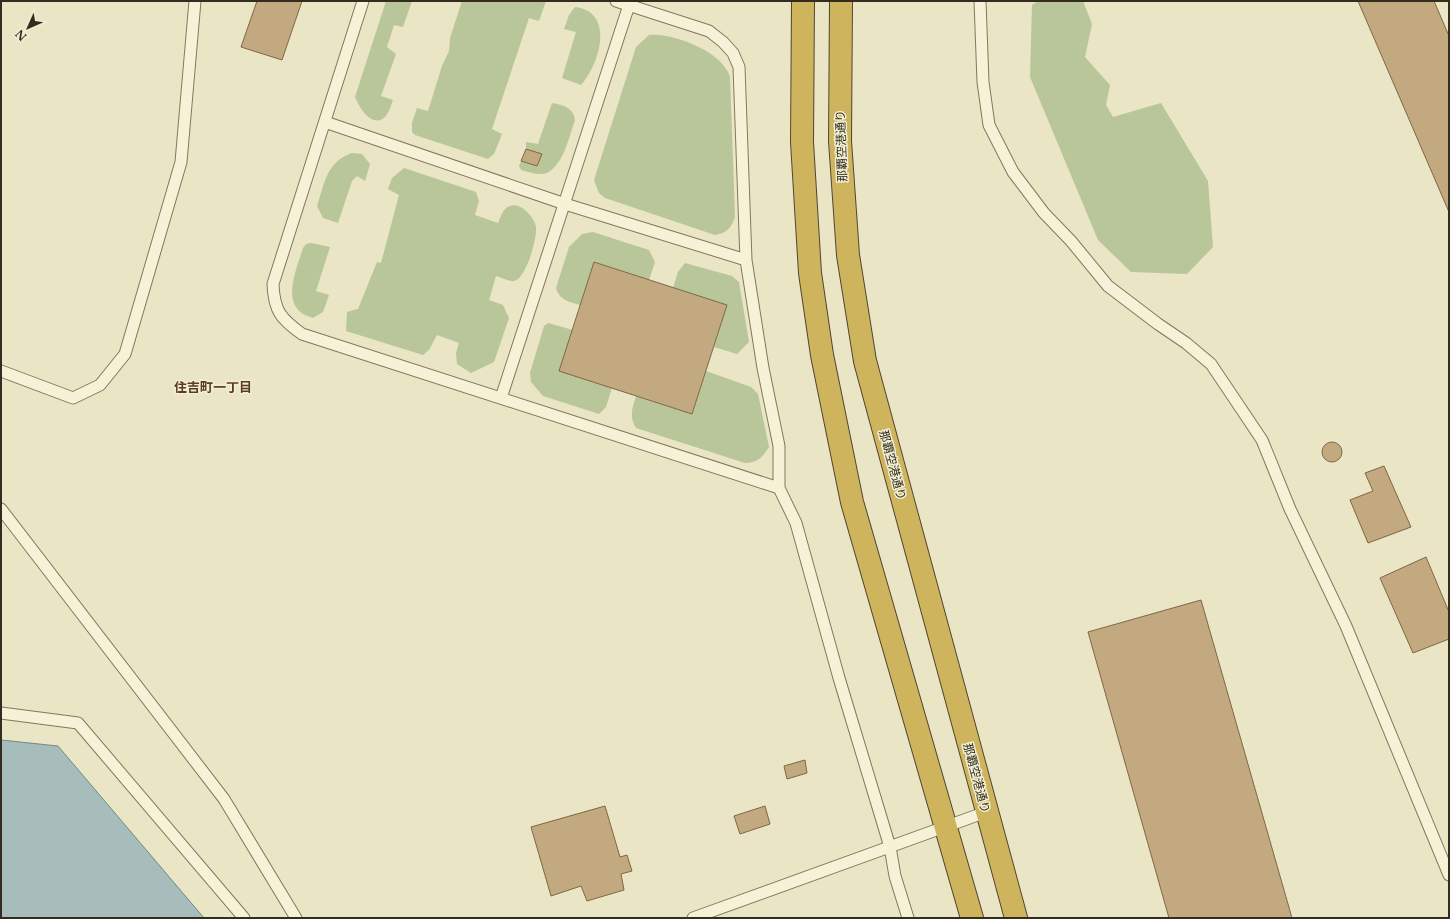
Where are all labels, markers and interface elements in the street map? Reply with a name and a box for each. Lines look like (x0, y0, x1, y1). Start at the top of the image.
north arrow (8, 8, 48, 48)
text: N (12, 26, 30, 44)
street label: 那覇空港通り (832, 110, 850, 182)
district label: 住吉町一丁目 (174, 379, 252, 396)
street label: 那覇空港通り (876, 428, 910, 502)
street label: 那覇空港通り (960, 741, 994, 815)

